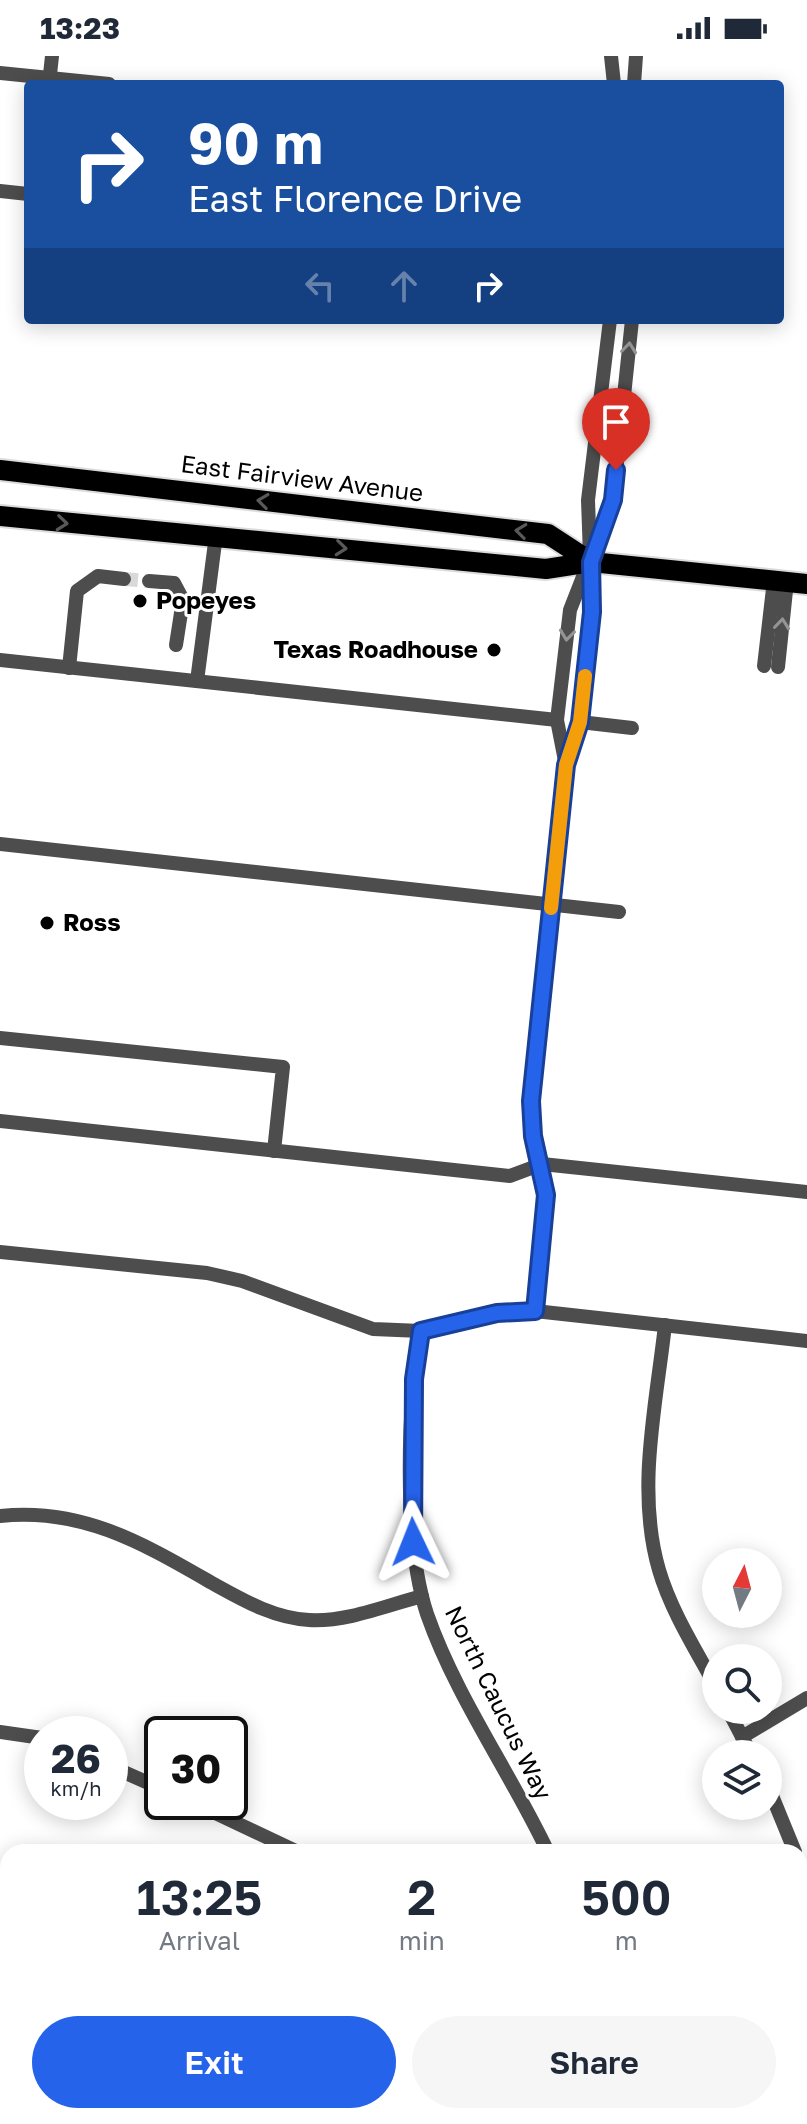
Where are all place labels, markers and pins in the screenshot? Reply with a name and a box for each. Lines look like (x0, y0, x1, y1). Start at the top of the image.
pin (582, 388, 650, 470)
place label: Popeyes (156, 585, 256, 614)
marker: Popeyes (131, 592, 149, 610)
place label: Texas Roadhouse (273, 634, 478, 663)
marker: Texas Roadhouse (485, 641, 503, 659)
place label: Ross (63, 907, 121, 936)
marker: Ross (38, 914, 56, 932)

